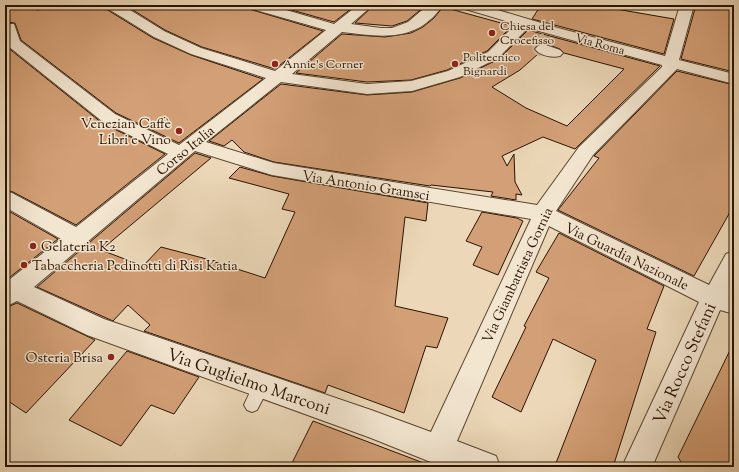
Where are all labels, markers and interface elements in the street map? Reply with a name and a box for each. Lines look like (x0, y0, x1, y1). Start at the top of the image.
place label: Chiesa del Crocefisso (500, 18, 555, 50)
marker: Chiesa del Crocefisso (487, 28, 497, 38)
street label: Via Roma (573, 30, 627, 60)
place label: Politecnico Bignardi (463, 49, 520, 81)
place label: Annie's Corner (283, 56, 364, 74)
marker: Annie's Corner (270, 59, 280, 69)
marker: Politecnico Bignardi (450, 59, 460, 69)
place label: Venezian Caffè Libri e Vino (81, 115, 171, 151)
street label: Corso Italia (153, 121, 220, 181)
marker: Venezian Caffè Libri e Vino (174, 126, 184, 136)
street label: Via Antonio Gramsci (300, 167, 431, 207)
street label: Via Giambattista Gornia (479, 204, 559, 347)
street label: Via Guardia Nazionale (561, 219, 691, 297)
place label: Gelateria K2 (41, 238, 116, 258)
marker: Gelateria K2 (28, 241, 38, 251)
place label: Tabaccheria Pedinotti di Risi Katia (32, 257, 238, 277)
marker: Tabaccheria Pedinotti di Risi Katia (19, 260, 29, 270)
street label: Via Rocco Stefani (648, 299, 723, 428)
street label: Via Guglielmo Marconi (163, 344, 333, 422)
place label: Osteria Brisa (26, 349, 104, 369)
marker: Osteria Brisa (106, 352, 116, 362)

